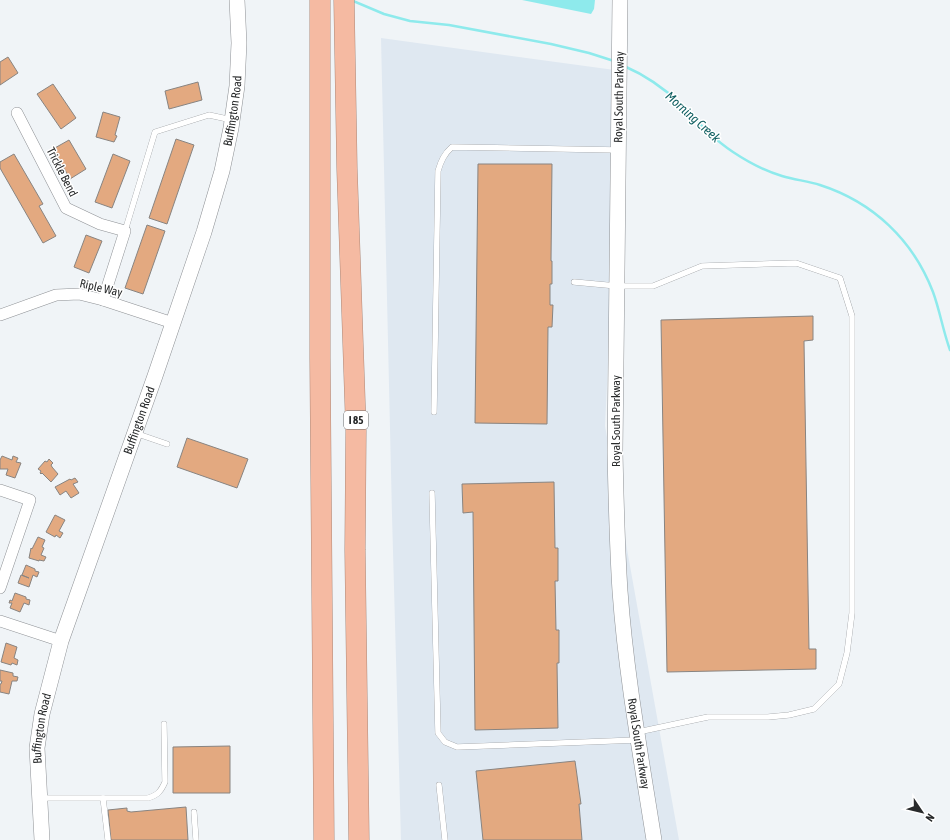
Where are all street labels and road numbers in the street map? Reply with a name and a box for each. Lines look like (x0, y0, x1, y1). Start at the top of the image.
street label: Royal South Parkway (611, 51, 627, 143)
street label: Buffington Road (220, 75, 244, 147)
street label: Trickle Bend (44, 145, 80, 199)
street label: Riple Way (78, 276, 124, 300)
street label: Royal South Parkway (609, 375, 623, 467)
street label: Buffington Road (121, 385, 158, 456)
road number: I 85 (344, 411, 368, 429)
street label: Buffington Road (29, 692, 54, 764)
street label: Royal South Parkway (625, 697, 653, 790)

